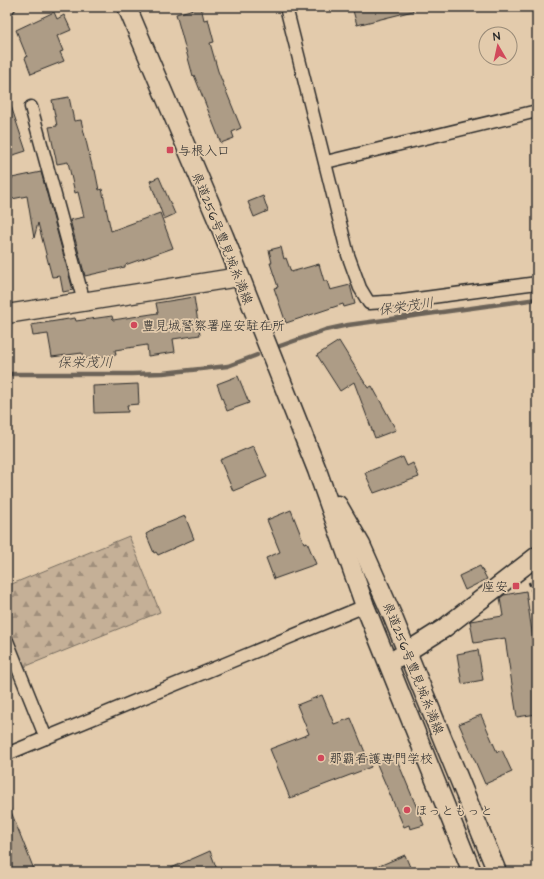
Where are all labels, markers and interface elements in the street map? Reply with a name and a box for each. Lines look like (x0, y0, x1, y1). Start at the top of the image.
north arrow (478, 26, 518, 66)
text: N (492, 29, 501, 45)
place label: 与根入口 (178, 142, 230, 160)
marker: 与根入口 (165, 145, 175, 155)
street label: 県道256号豊見城糸満線 (187, 169, 257, 308)
water label: 保栄茂川 (377, 293, 435, 321)
place label: 豊見城警察署座安駐在所 (142, 317, 285, 335)
marker: 豊見城警察署座安駐在所 (129, 320, 139, 330)
water label: 保栄茂川 (57, 353, 113, 373)
place label: 座安 (482, 578, 508, 596)
marker: 座安 (511, 581, 521, 591)
street label: 県道256号豊見城糸満線 (378, 599, 448, 738)
place label: 那覇看護専門学校 (329, 750, 433, 768)
marker: 那覇看護専門学校 (316, 753, 326, 763)
place label: ほっともっと (415, 802, 493, 820)
marker: ほっともっと (402, 805, 412, 815)

